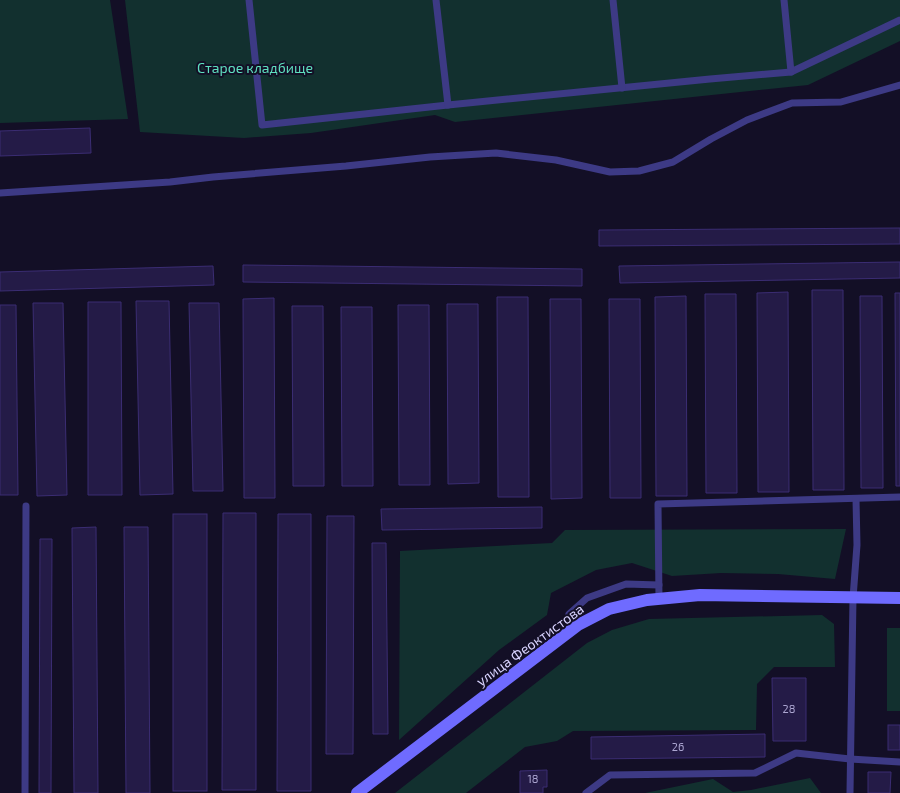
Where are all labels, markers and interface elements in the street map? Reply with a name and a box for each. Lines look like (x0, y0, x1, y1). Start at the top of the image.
park label: Старое кладбище (197, 59, 313, 76)
street label: улица Феоктистова (473, 600, 587, 689)
house number: 28 (783, 702, 795, 715)
house number: 26 (672, 740, 684, 753)
house number: 18 (527, 772, 539, 785)

